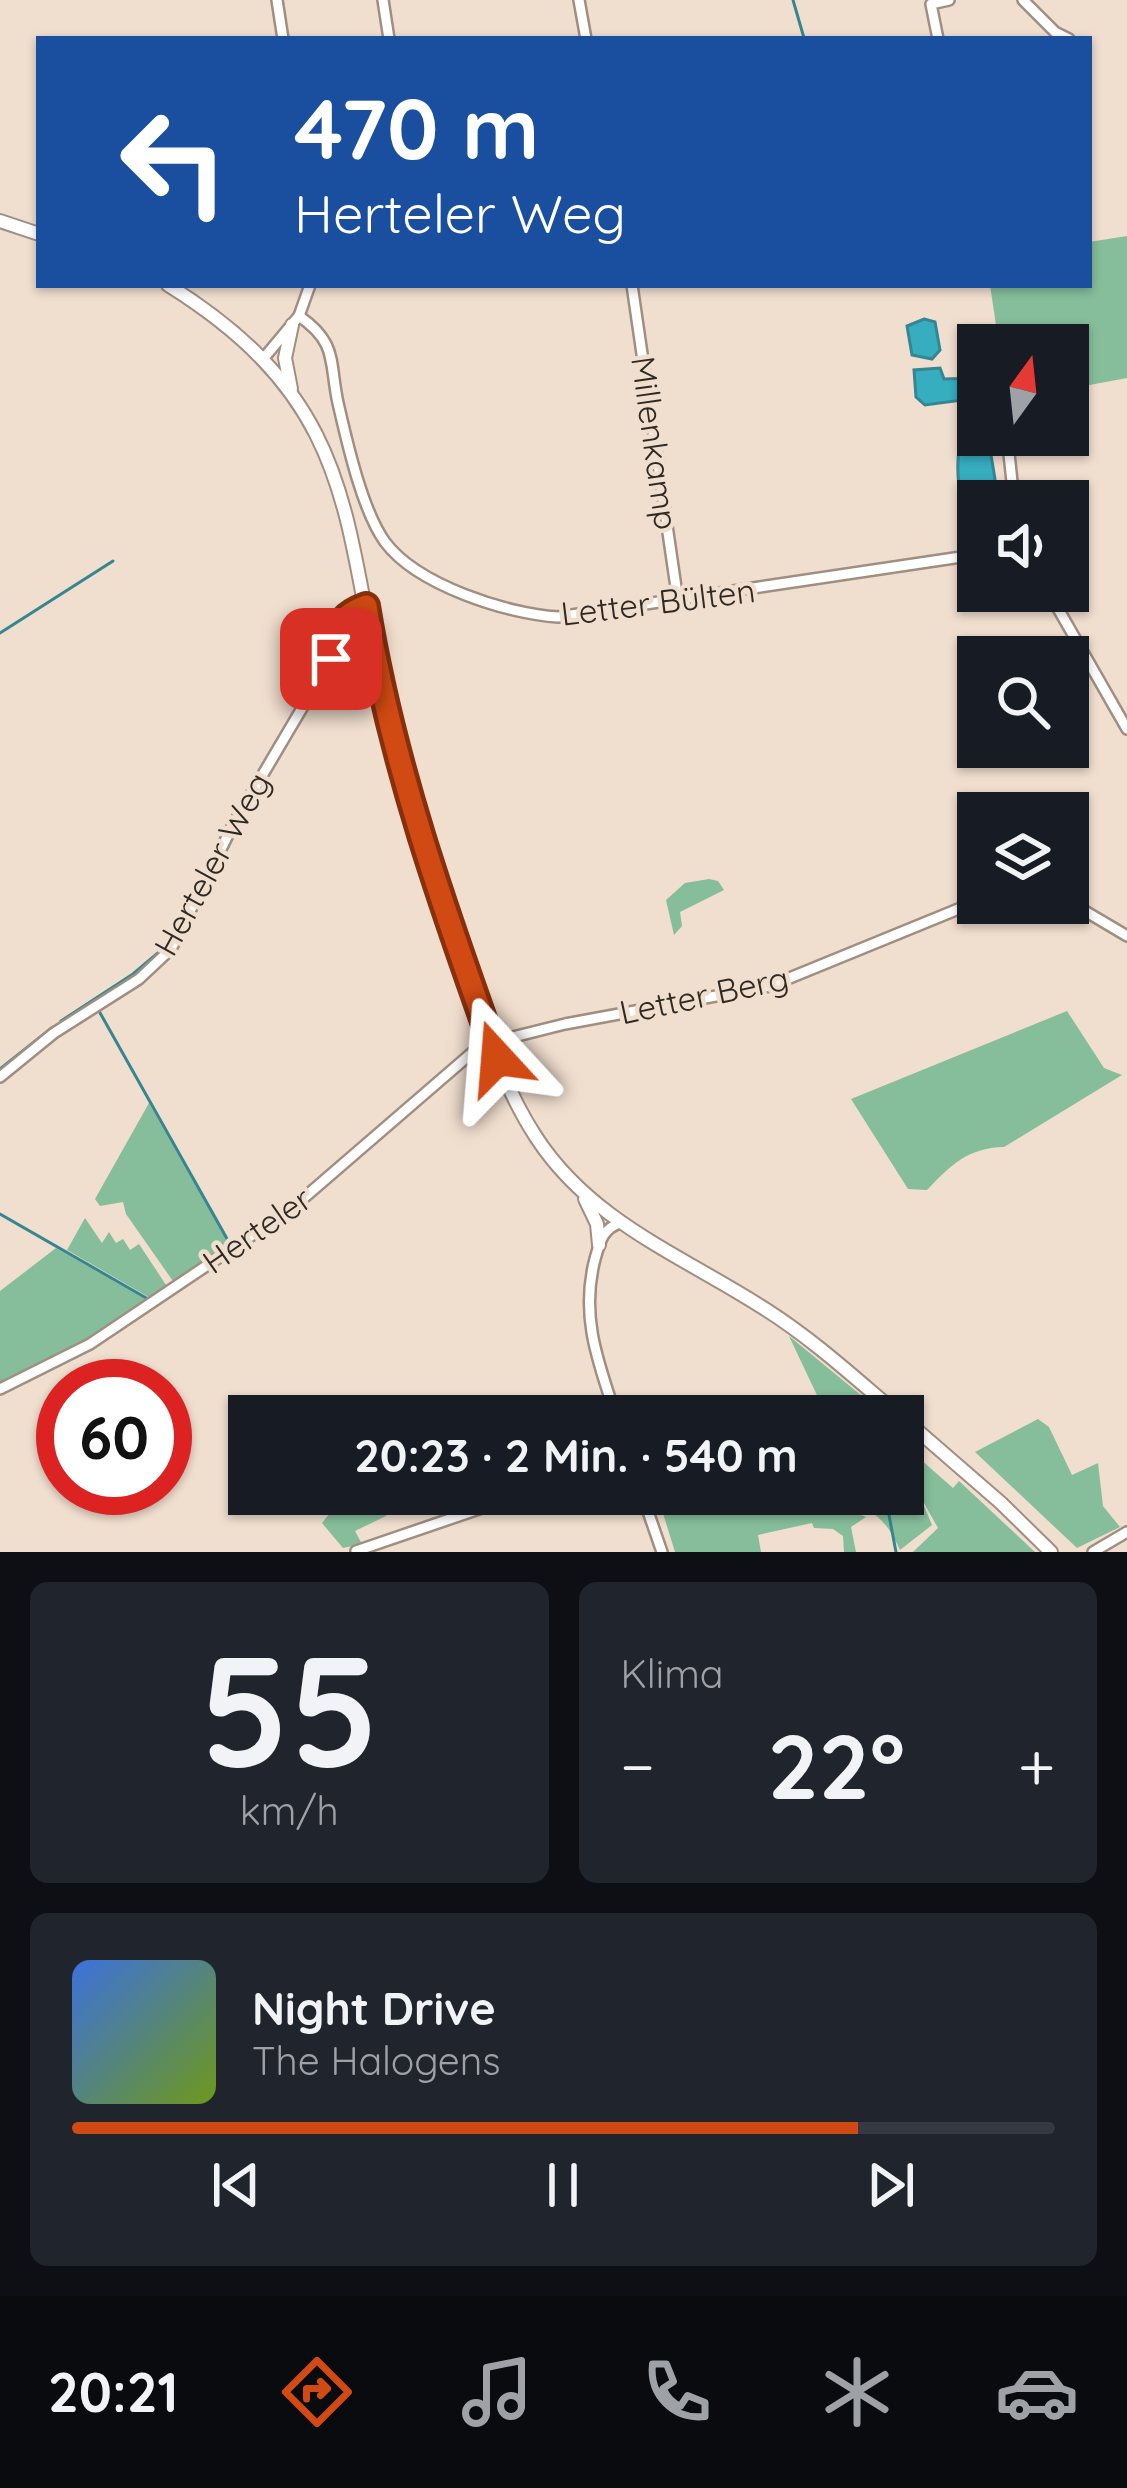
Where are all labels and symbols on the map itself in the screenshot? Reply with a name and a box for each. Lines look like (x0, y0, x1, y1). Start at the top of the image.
north arrow (957, 324, 1089, 456)
street label: Millenkamp (623, 354, 688, 532)
street label: Letter Bülten (559, 569, 757, 634)
pin (280, 608, 382, 710)
street label: Herteler Weg (144, 765, 279, 962)
street label: Letter Berg (616, 957, 792, 1032)
position arrow (434, 995, 560, 1121)
street label: Herteler (194, 1177, 319, 1282)
speed limit sign: 60 (36, 1359, 192, 1515)

